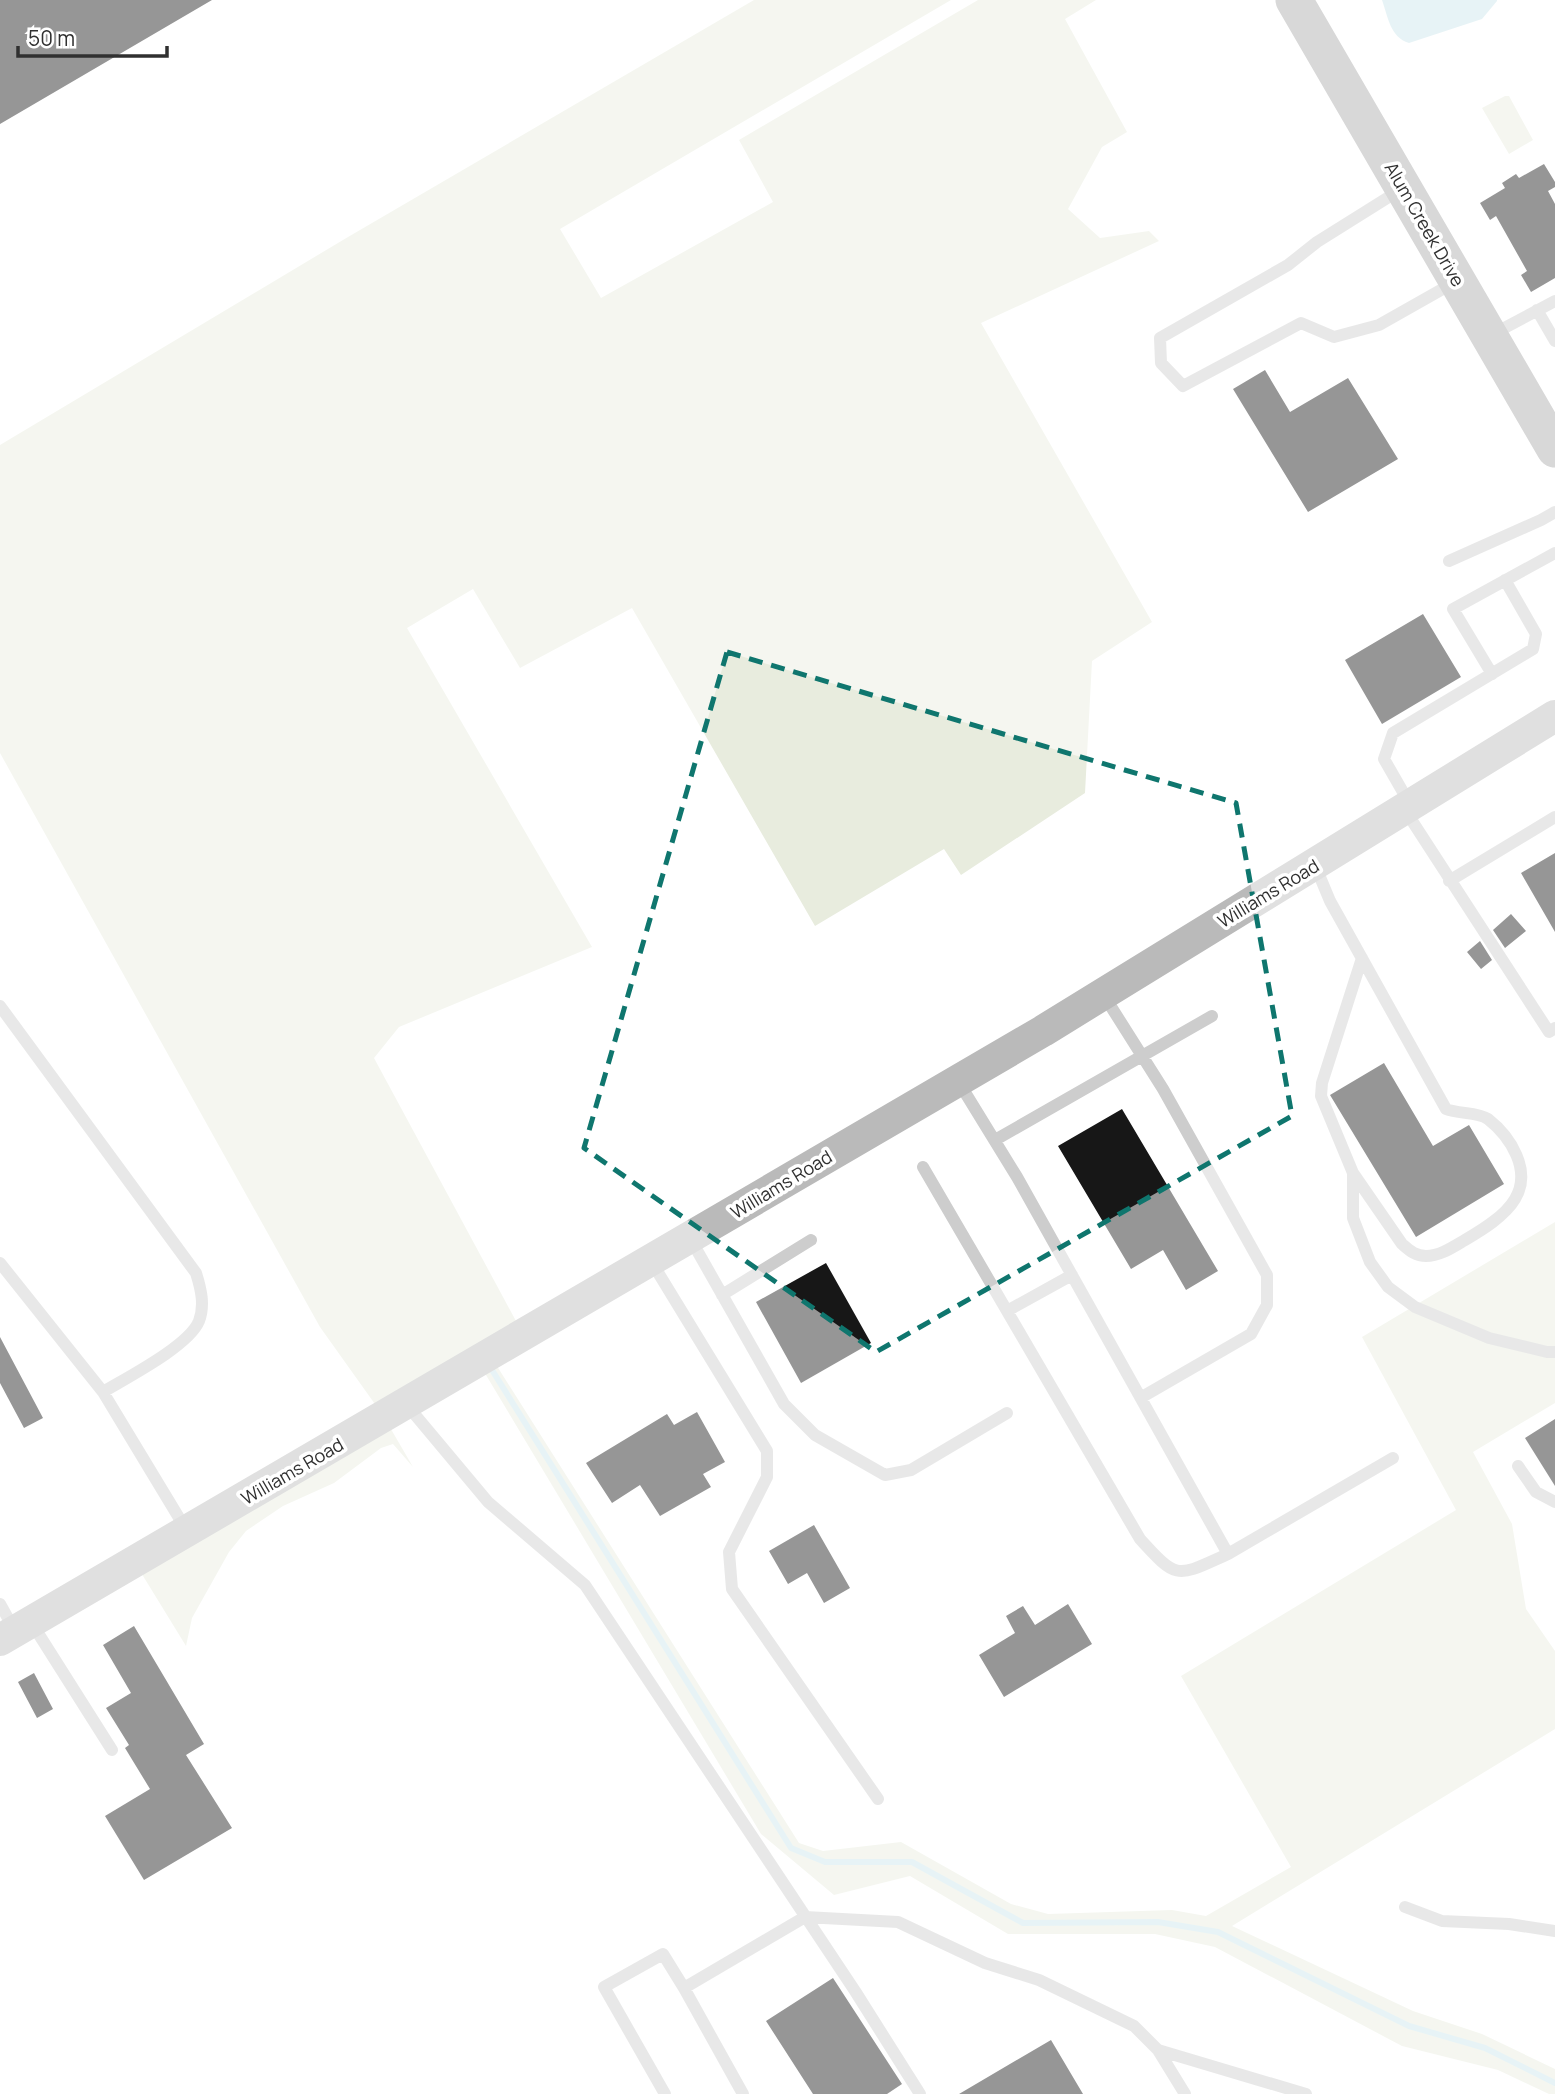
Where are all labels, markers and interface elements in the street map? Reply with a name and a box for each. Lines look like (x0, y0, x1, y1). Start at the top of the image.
scale bar (18, 14, 166, 58)
text: 50 m (28, 24, 75, 52)
street label: Alum Creek Drive (1380, 157, 1470, 291)
street label: Williams Road (1213, 853, 1323, 933)
street label: Williams Road (726, 1144, 836, 1224)
street label: Williams Road (237, 1432, 347, 1510)

